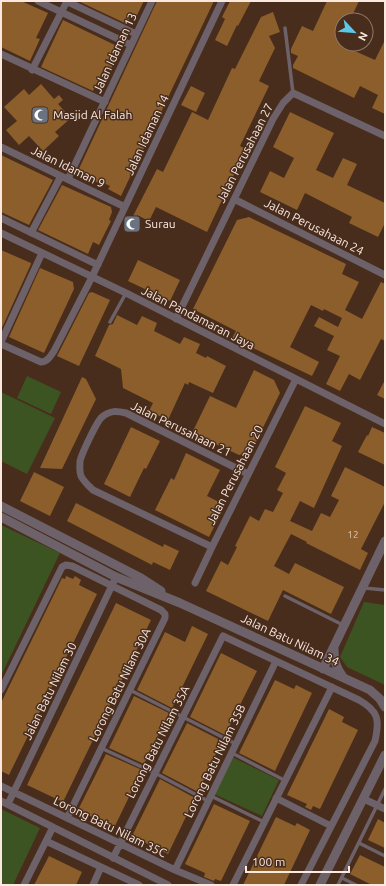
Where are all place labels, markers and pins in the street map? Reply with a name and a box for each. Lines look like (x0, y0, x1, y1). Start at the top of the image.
mosque icon: Masjid Al Falah (30, 105, 50, 125)
place label: Masjid Al Falah (53, 108, 132, 121)
mosque icon: Surau (122, 214, 142, 234)
place label: Surau (145, 217, 176, 230)

